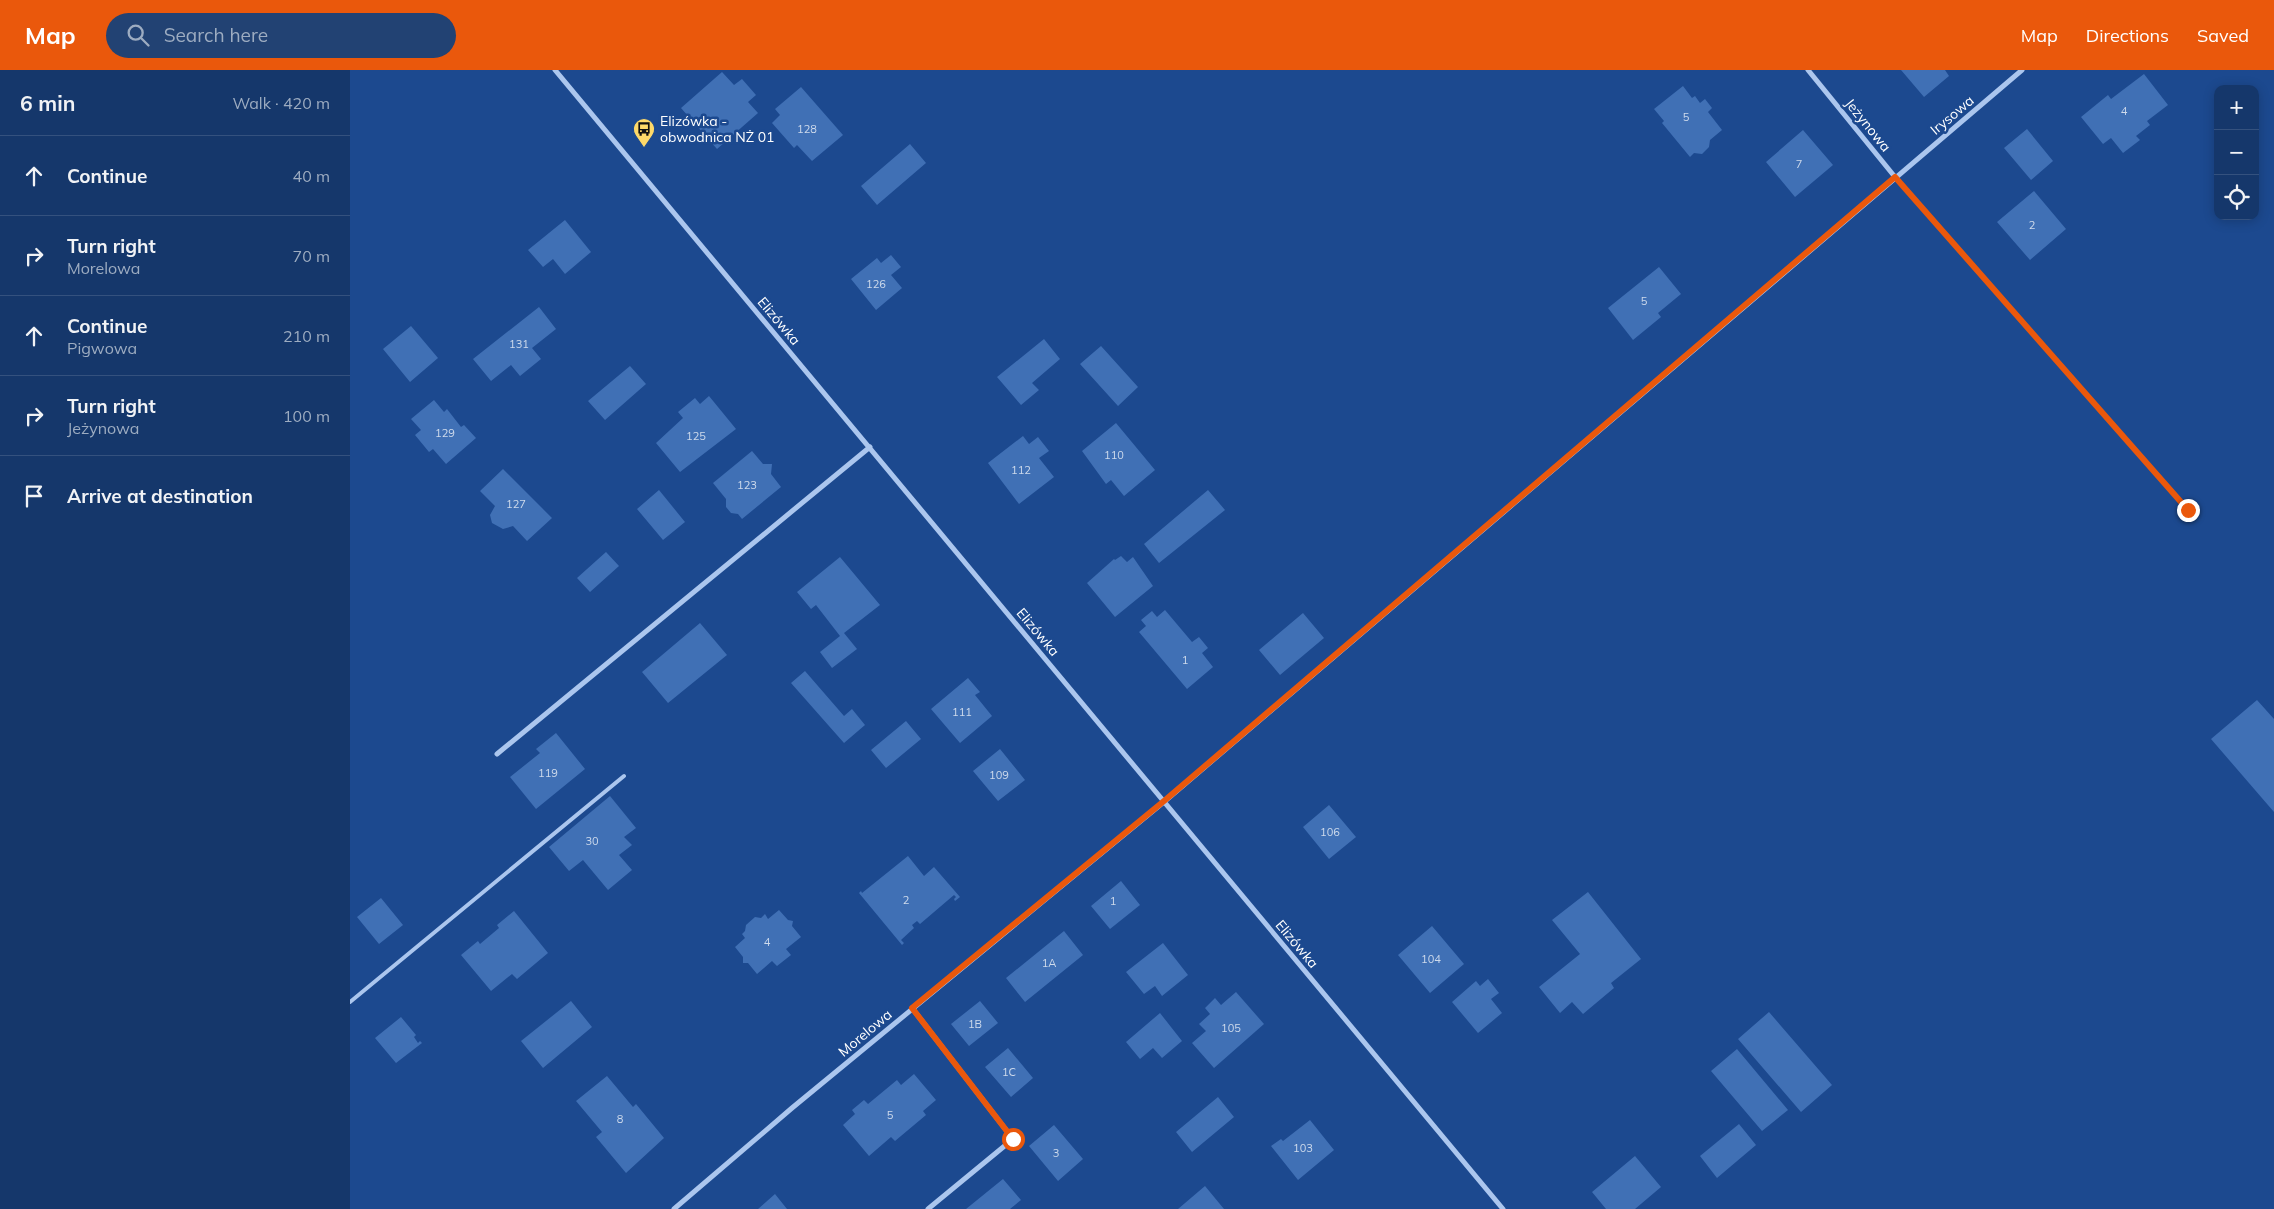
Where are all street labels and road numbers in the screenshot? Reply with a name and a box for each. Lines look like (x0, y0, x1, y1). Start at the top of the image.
street label: Irysowa (1926, 91, 1978, 139)
street label: Jeżynowa (1841, 95, 1895, 155)
street label: Elizówka (754, 293, 804, 349)
street label: Elizówka (1013, 604, 1063, 660)
street label: Elizówka (1272, 916, 1322, 972)
street label: Morelowa (835, 1005, 895, 1061)

